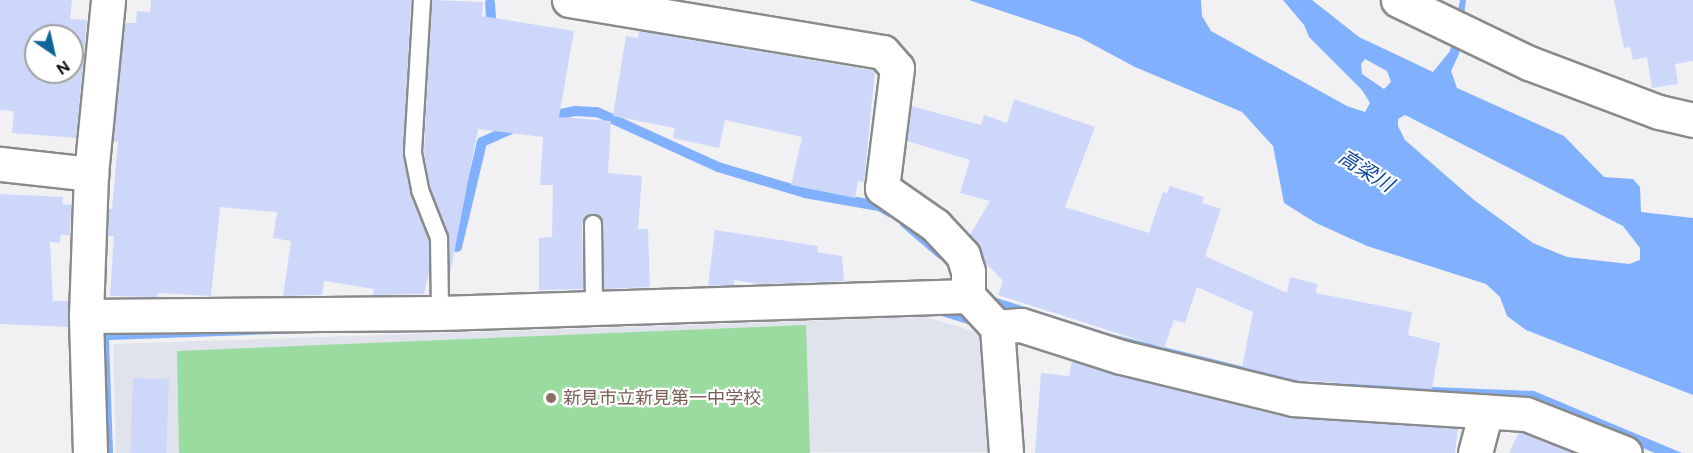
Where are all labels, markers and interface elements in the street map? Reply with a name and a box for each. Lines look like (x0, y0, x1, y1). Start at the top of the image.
north arrow (24, 24, 84, 84)
text: N (53, 56, 74, 80)
water label: 高梁川 (1334, 145, 1398, 197)
place label: 新見市立新見第一中学校 (563, 387, 761, 409)
marker: 新見市立新見第一中学校 (544, 391, 558, 405)

